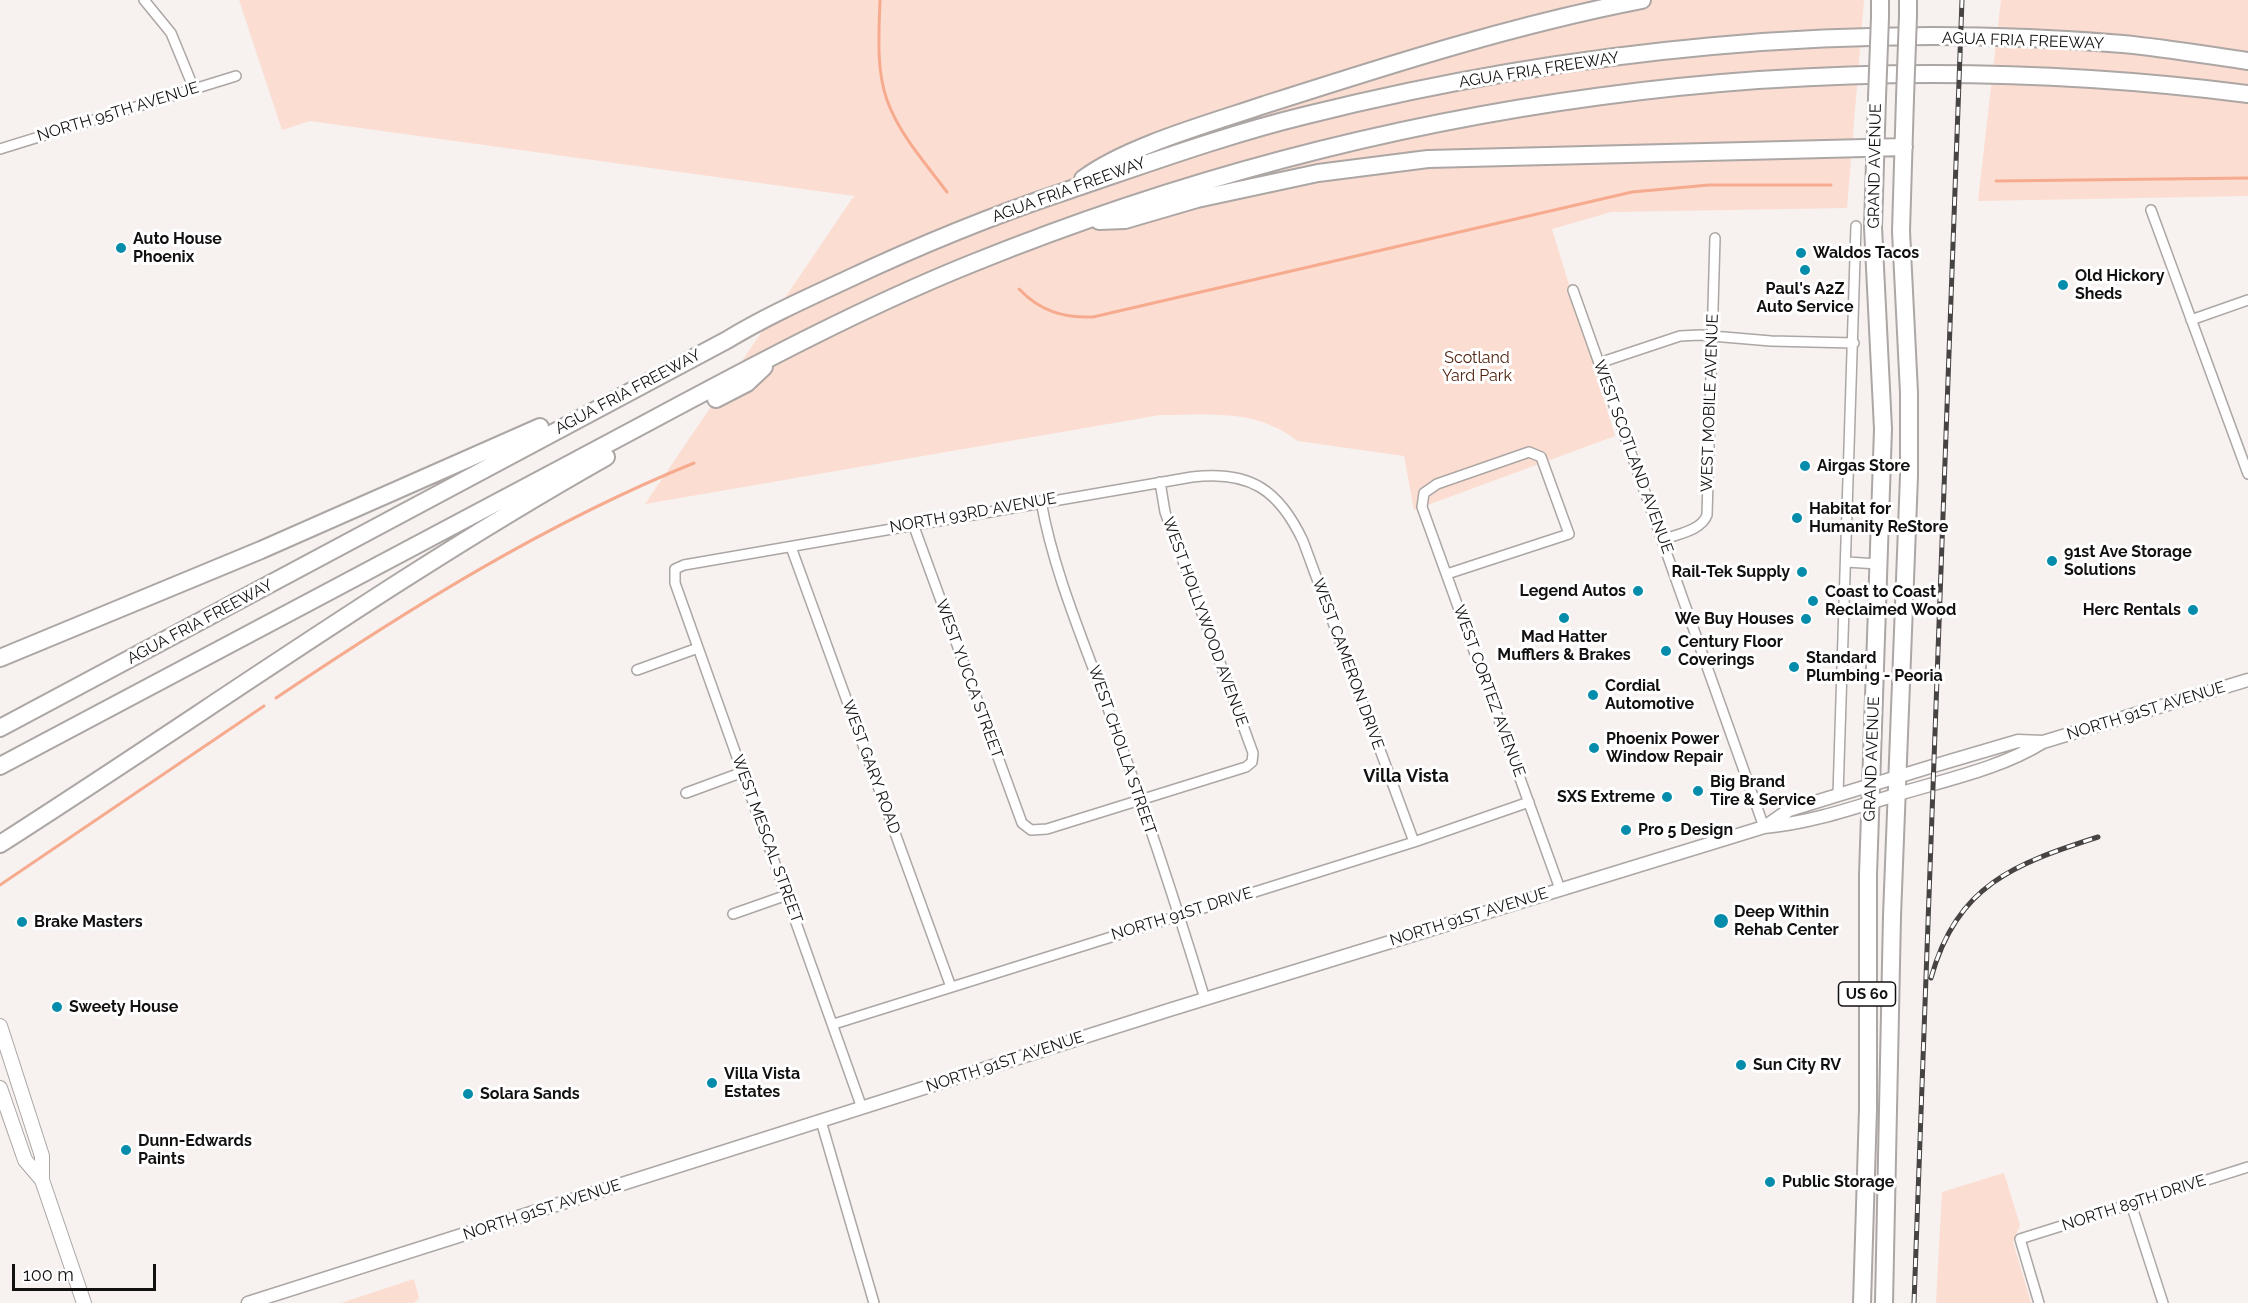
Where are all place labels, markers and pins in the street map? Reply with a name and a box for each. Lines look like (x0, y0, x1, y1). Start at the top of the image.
place label: Auto House Phoenix (133, 229, 222, 267)
marker: Auto House Phoenix (114, 241, 128, 255)
place label: Waldos Tacos (1813, 243, 1919, 263)
marker: Waldos Tacos (1794, 246, 1808, 260)
marker: Paul's A2Z Auto Service (1798, 263, 1812, 277)
place label: Old Hickory Sheds (2075, 266, 2165, 304)
marker: Old Hickory Sheds (2056, 278, 2070, 292)
place label: Paul's A2Z Auto Service (1756, 279, 1854, 317)
place label: Airgas Store (1817, 456, 1910, 476)
marker: Airgas Store (1798, 459, 1812, 473)
place label: Habitat for Humanity ReStore (1809, 499, 1948, 537)
marker: Habitat for Humanity ReStore (1790, 511, 1804, 525)
place label: 91st Ave Storage Solutions (2064, 542, 2192, 580)
marker: 91st Ave Storage Solutions (2045, 554, 2059, 568)
place label: Rail-Tek Supply (1671, 562, 1790, 582)
marker: Rail-Tek Supply (1795, 565, 1809, 579)
place label: Legend Autos (1519, 581, 1626, 601)
place label: Coast to Coast Reclaimed Wood (1825, 582, 1956, 620)
marker: Legend Autos (1631, 584, 1645, 598)
marker: Coast to Coast Reclaimed Wood (1806, 594, 1820, 608)
place label: Herc Rentals (2083, 600, 2181, 620)
marker: Herc Rentals (2186, 603, 2200, 617)
place label: We Buy Houses (1675, 609, 1794, 629)
marker: Mad Hatter Mufflers & Brakes (1557, 611, 1571, 625)
marker: We Buy Houses (1799, 612, 1813, 626)
place label: Mad Hatter Mufflers & Brakes (1497, 627, 1631, 665)
place label: Century Floor Coverings (1678, 632, 1783, 670)
marker: Century Floor Coverings (1659, 644, 1673, 658)
place label: Standard Plumbing - Peoria (1806, 648, 1943, 686)
marker: Standard Plumbing - Peoria (1787, 660, 1801, 674)
place label: Cordial Automotive (1605, 676, 1694, 714)
marker: Cordial Automotive (1586, 688, 1600, 702)
place label: Phoenix Power Window Repair (1606, 729, 1723, 767)
marker: Phoenix Power Window Repair (1587, 741, 1601, 755)
place label: Big Brand Tire & Service (1710, 772, 1816, 810)
marker: Big Brand Tire & Service (1691, 784, 1705, 798)
place label: SXS Extreme (1557, 787, 1655, 807)
marker: SXS Extreme (1660, 790, 1674, 804)
place label: Pro 5 Design (1638, 820, 1733, 840)
marker: Pro 5 Design (1619, 823, 1633, 837)
place label: Deep Within Rehab Center (1734, 902, 1839, 940)
place label: Brake Masters (34, 912, 143, 932)
marker: Deep Within Rehab Center (1712, 912, 1730, 930)
marker: Brake Masters (15, 915, 29, 929)
place label: Sweety House (69, 997, 178, 1017)
marker: Sweety House (50, 1000, 64, 1014)
place label: Sun City RV (1753, 1055, 1841, 1075)
marker: Sun City RV (1734, 1058, 1748, 1072)
place label: Villa Vista Estates (724, 1064, 800, 1102)
marker: Villa Vista Estates (705, 1076, 719, 1090)
place label: Solara Sands (480, 1084, 580, 1104)
marker: Solara Sands (461, 1087, 475, 1101)
place label: Dunn-Edwards Paints (138, 1131, 252, 1169)
marker: Dunn-Edwards Paints (119, 1143, 133, 1157)
place label: Public Storage (1782, 1172, 1894, 1192)
marker: Public Storage (1763, 1175, 1777, 1189)

